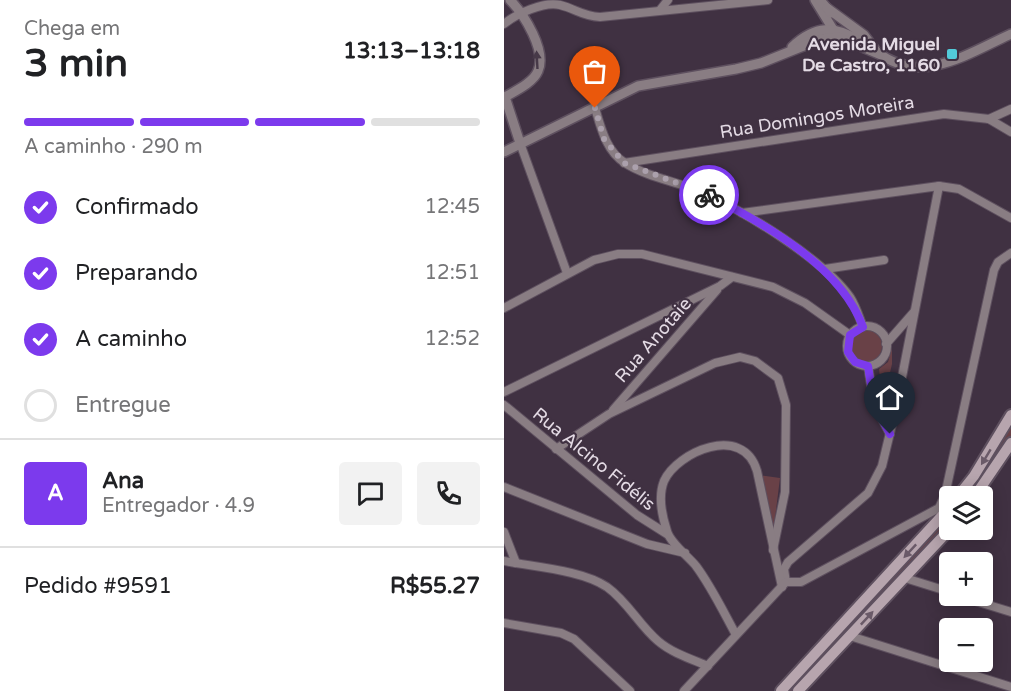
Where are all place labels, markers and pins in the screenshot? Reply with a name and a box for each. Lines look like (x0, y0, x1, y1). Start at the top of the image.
place label: Avenida Miguel De Castro, 1160 (802, 33, 940, 76)
pin (569, 46, 620, 108)
marker: Avenida Miguel De Castro, 1160 (945, 47, 959, 61)
pin (864, 372, 915, 434)

